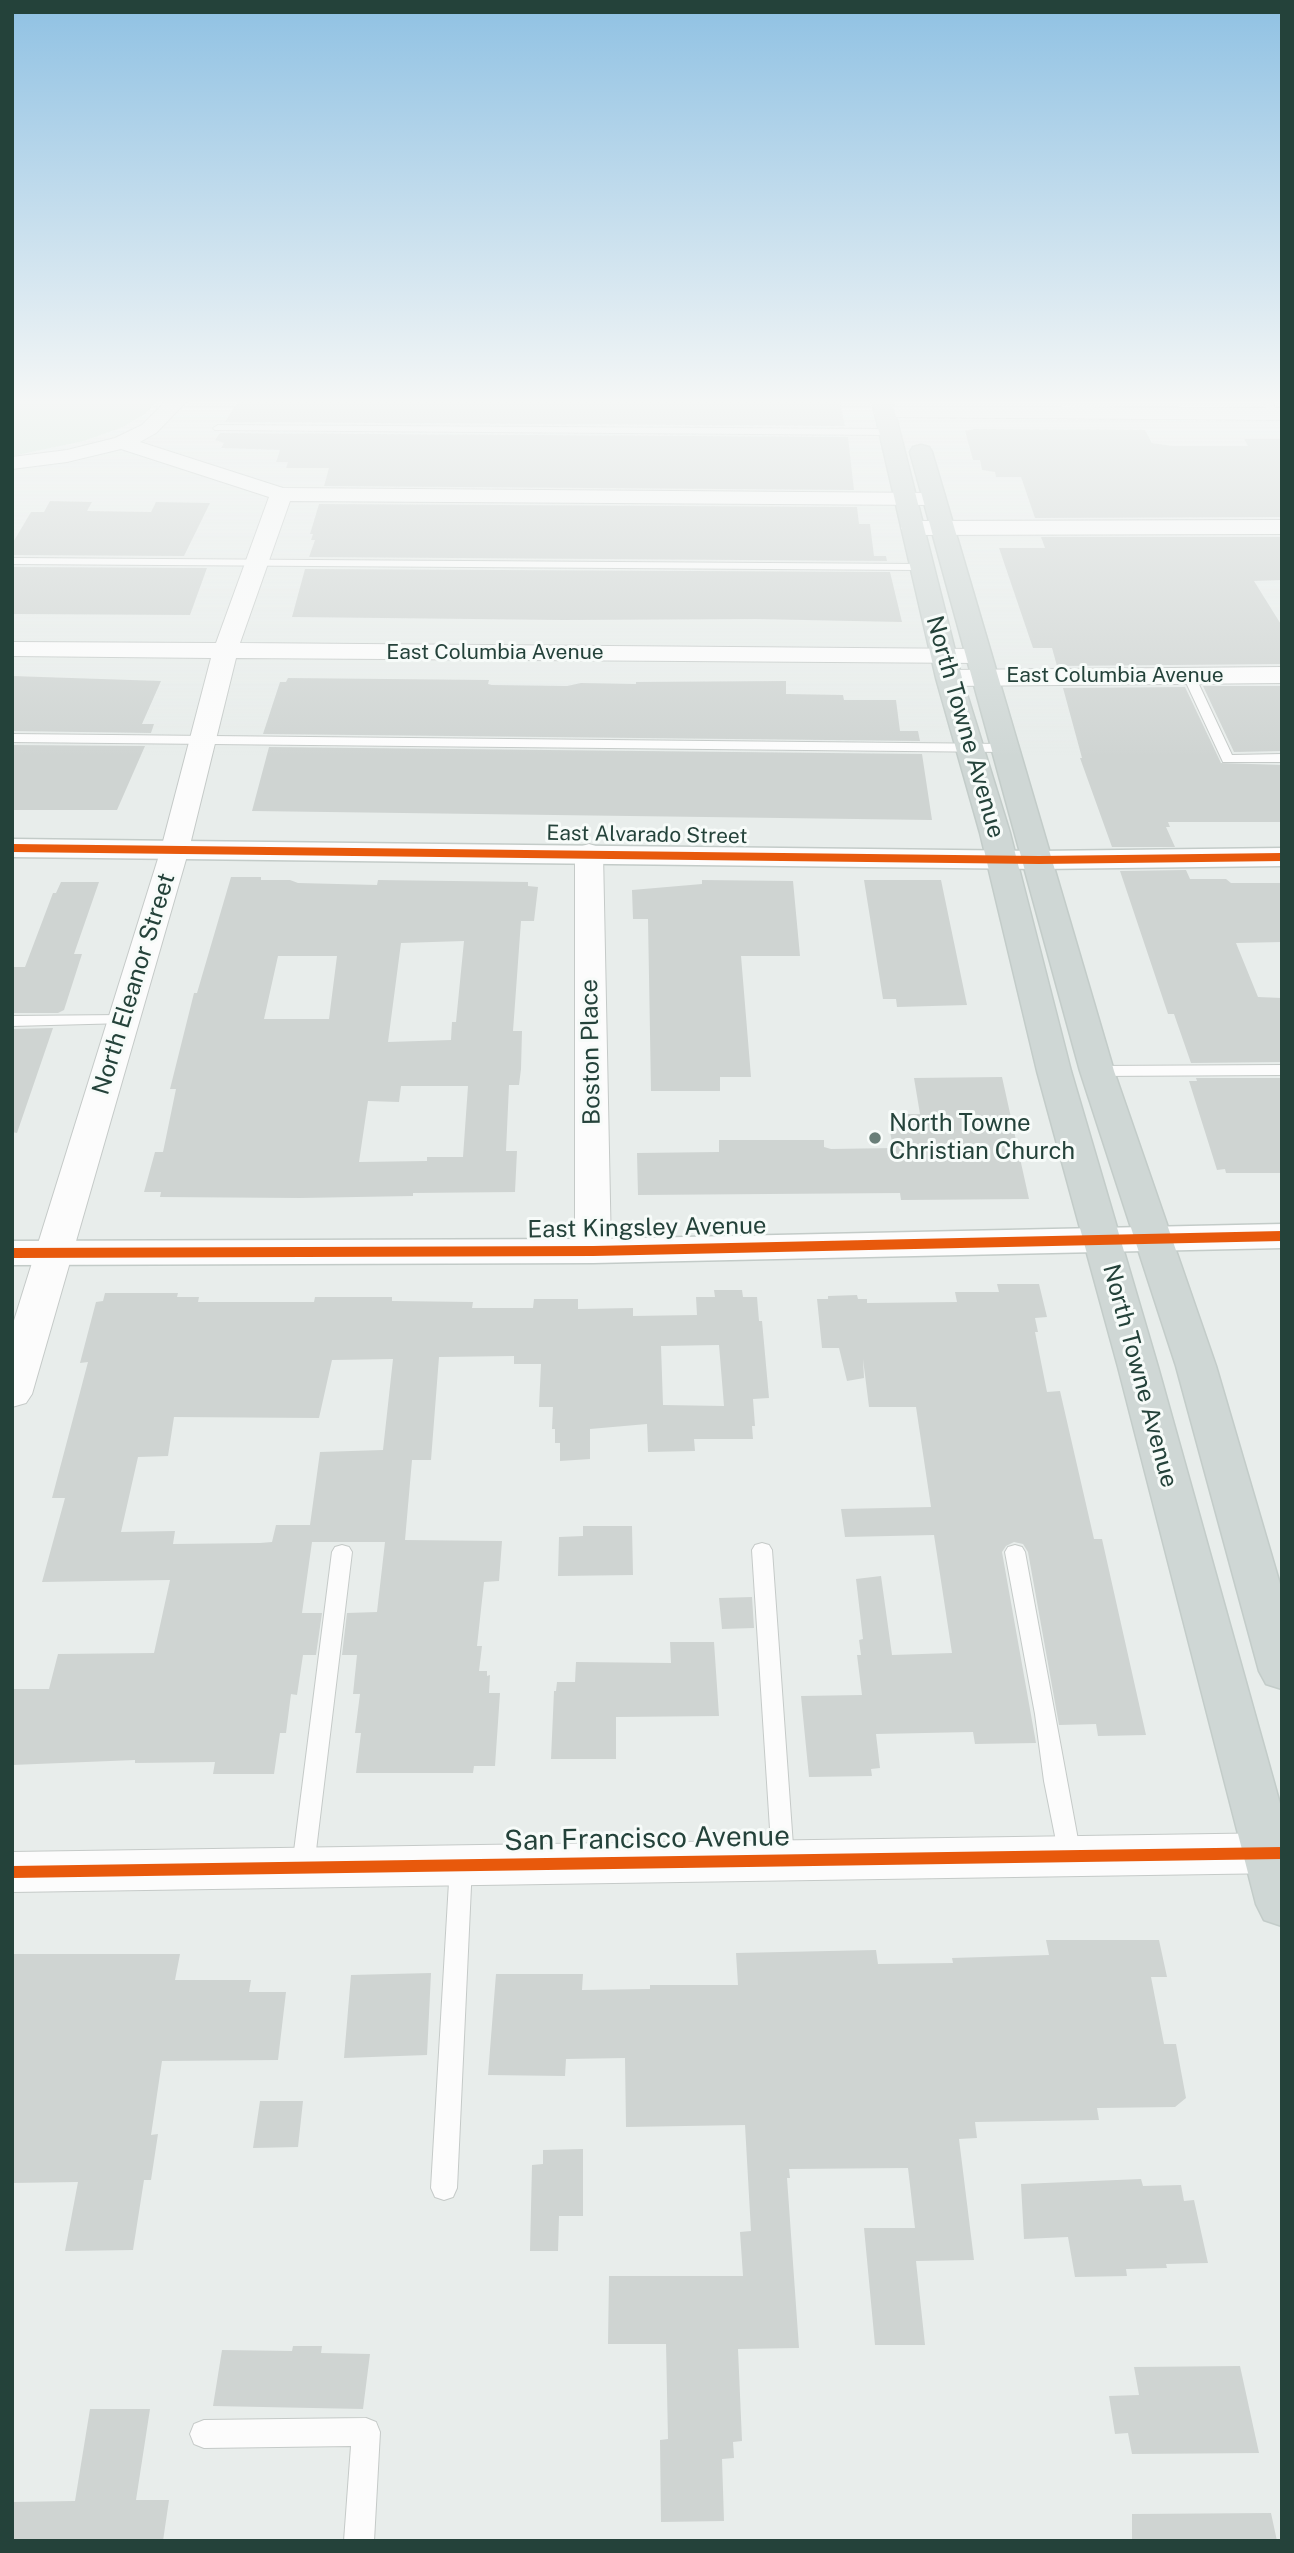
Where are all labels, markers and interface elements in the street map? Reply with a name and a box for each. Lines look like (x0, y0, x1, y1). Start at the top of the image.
street label: North Towne Avenue (919, 613, 1011, 841)
street label: East Columbia Avenue (386, 640, 604, 666)
street label: East Columbia Avenue (1006, 663, 1224, 689)
street label: East Alvarado Street (546, 821, 748, 849)
street label: North Eleanor Street (87, 870, 181, 1098)
street label: Boston Place (575, 979, 607, 1125)
place label: North Towne Christian Church (889, 1110, 1075, 1166)
marker: North Towne Christian Church (867, 1130, 883, 1146)
street label: East Kingsley Avenue (527, 1212, 767, 1244)
street label: North Towne Avenue (1096, 1261, 1184, 1491)
street label: San Francisco Avenue (504, 1820, 790, 1858)

